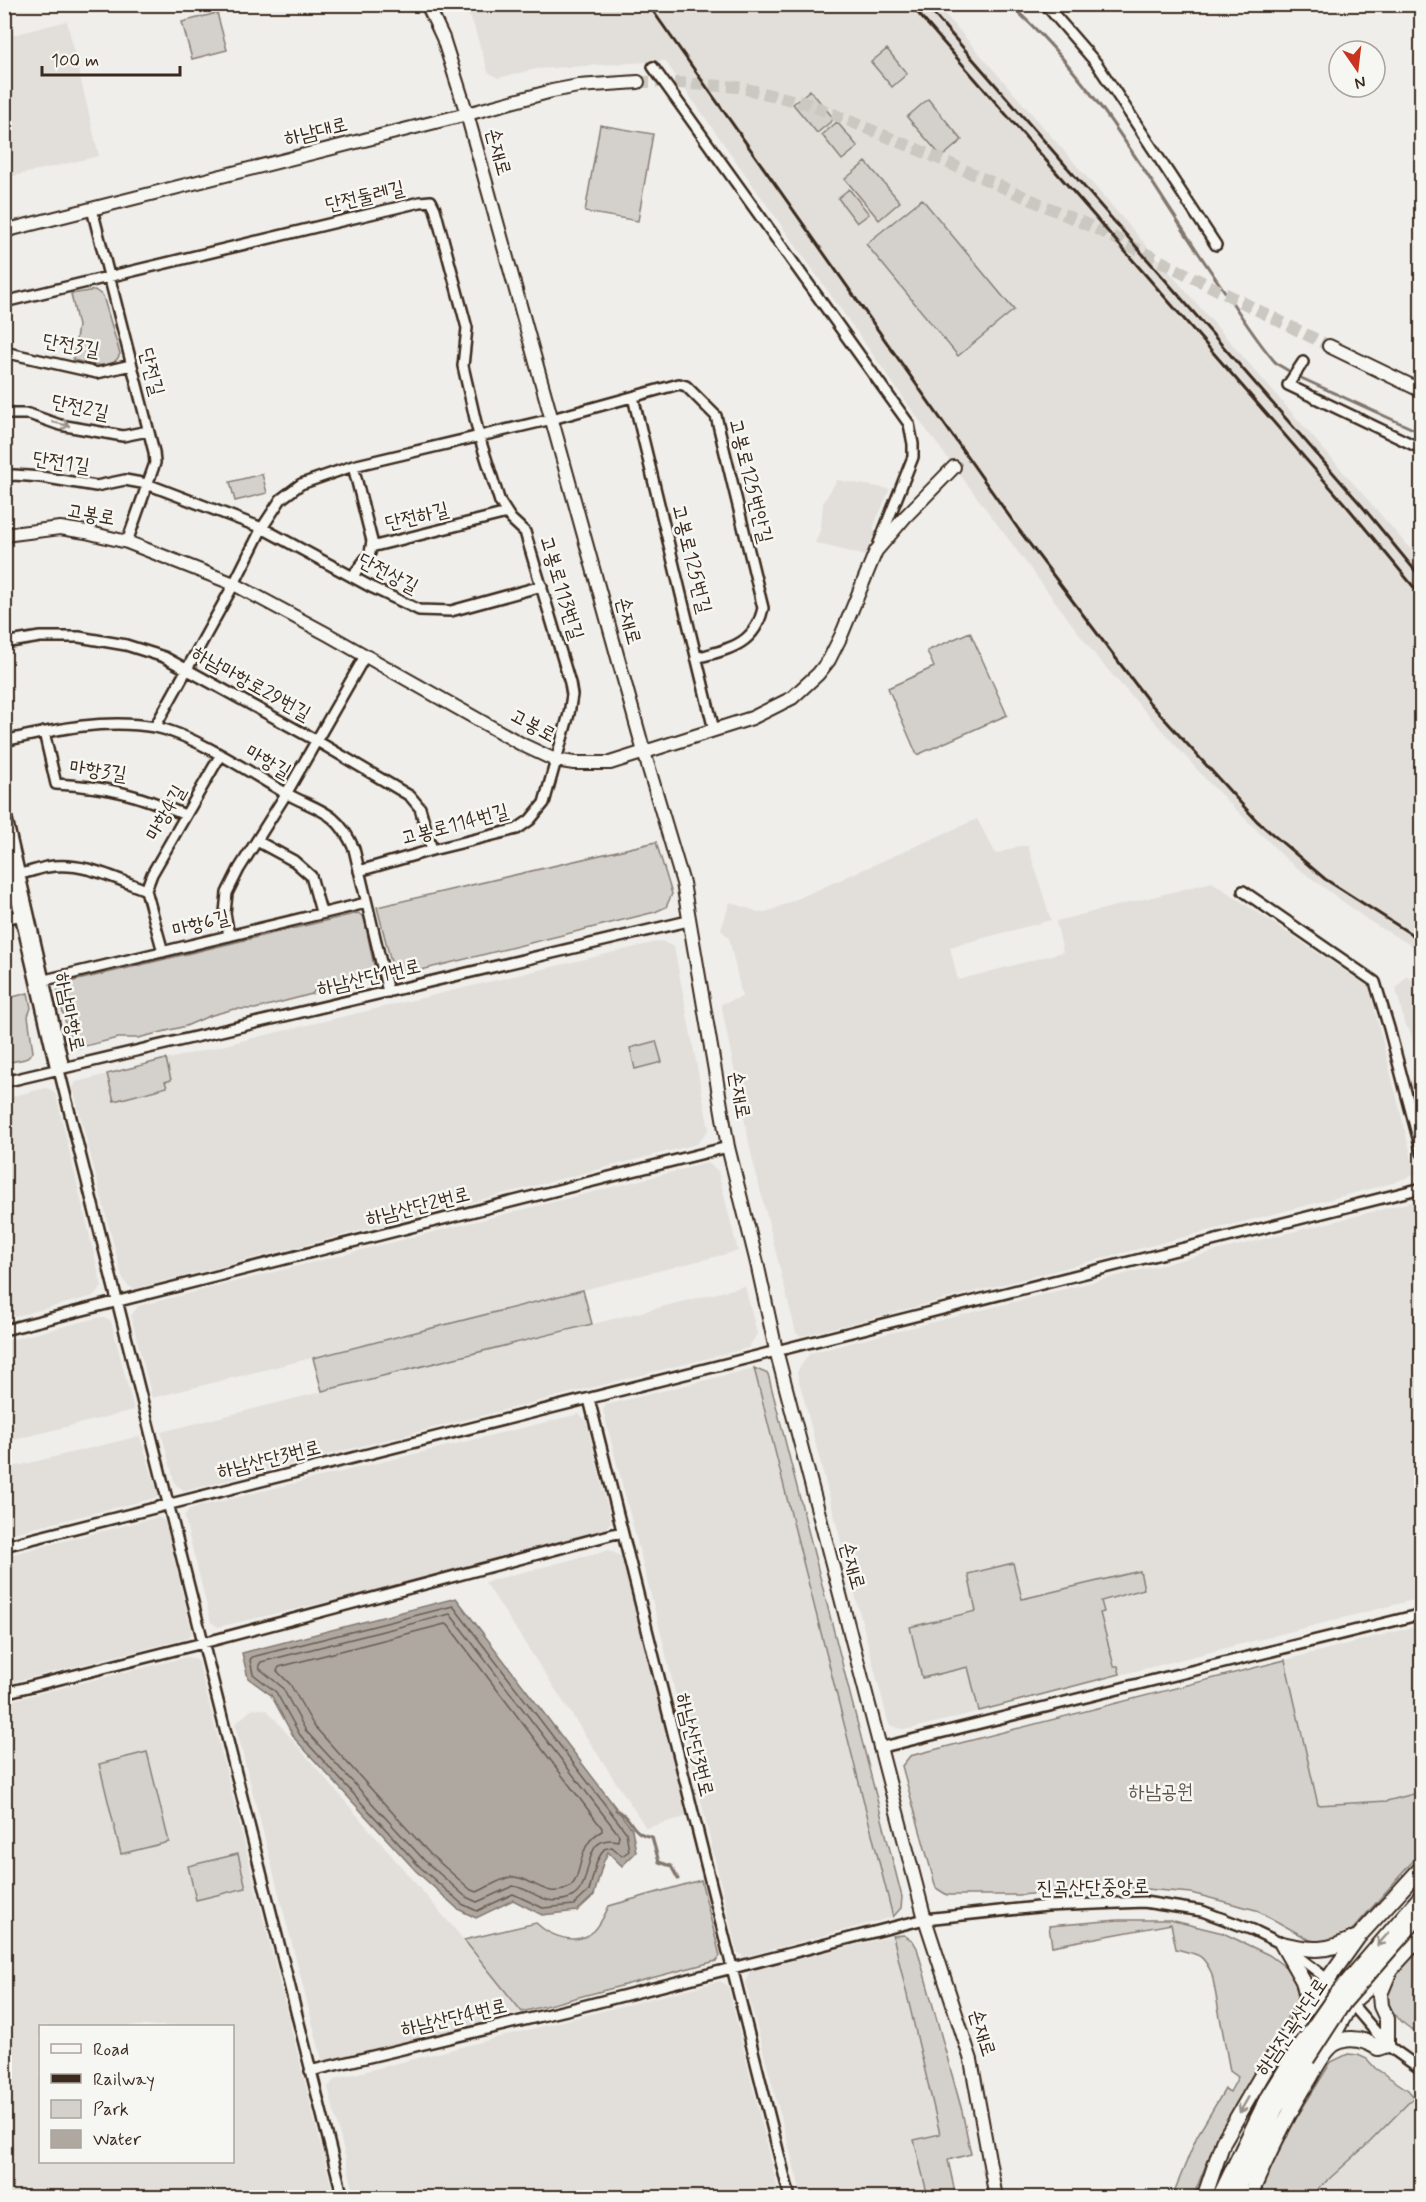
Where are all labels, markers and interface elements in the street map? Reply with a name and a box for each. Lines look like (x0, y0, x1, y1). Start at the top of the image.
scale bar (42, 39, 180, 77)
north arrow (1327, 39, 1387, 99)
text: 100 m (51, 49, 99, 73)
text: N (1353, 71, 1368, 94)
street label: 하남대로 (282, 111, 350, 153)
street label: 손재로 (479, 125, 517, 179)
street label: 단전둘레길 (323, 175, 407, 219)
street label: 단전3길 (40, 328, 102, 364)
street label: 단전길 (132, 345, 170, 399)
street label: 단전2길 (49, 389, 111, 427)
street label: 고봉로125번안길 (722, 416, 778, 546)
one-way arrow (52, 419, 71, 431)
street label: 단전1길 (31, 446, 91, 480)
street label: 단전하길 (383, 496, 451, 538)
street label: 고봉로 (65, 498, 117, 532)
street label: 고봉로125번길 (664, 502, 718, 616)
street label: 고봉로113번길 (532, 533, 590, 643)
street label: 단전상길 (353, 547, 423, 601)
street label: 손재로 (609, 594, 647, 648)
street label: 하남마항로29번길 (187, 640, 315, 728)
street label: 고봉로 (505, 703, 561, 749)
street label: 마항길 (240, 738, 296, 786)
street label: 마항3길 (68, 754, 128, 788)
street label: 마항4길 (139, 780, 193, 846)
street label: 고봉로114번길 (398, 798, 512, 852)
street label: 마항6길 (169, 904, 233, 944)
street label: 하남산단1번로 (315, 953, 423, 1003)
street label: 하남마항로 (47, 970, 91, 1054)
street label: 손재로 (722, 1069, 756, 1121)
street label: 하남산단2번로 (363, 1181, 473, 1233)
street label: 하남산단3번로 (214, 1434, 324, 1486)
street label: 손재로 (833, 1539, 871, 1593)
street label: 하남산단3번로 (668, 1690, 720, 1800)
park label: 하남공원 (1129, 1779, 1193, 1806)
street label: 진곡산단중앙로 (1036, 1874, 1150, 1902)
one-way arrow (1376, 1931, 1390, 1946)
street label: 하남진곡산단로 (1249, 1973, 1335, 2081)
street label: 하남산단4번로 (398, 1993, 510, 2043)
street label: 손재로 (962, 2006, 1002, 2060)
legend (39, 2025, 234, 2163)
text: Road (93, 2038, 129, 2062)
text: Railway (93, 2068, 155, 2092)
one-way arrow (1238, 2096, 1250, 2113)
text: Park (93, 2098, 129, 2122)
text: Water (93, 2128, 142, 2152)

